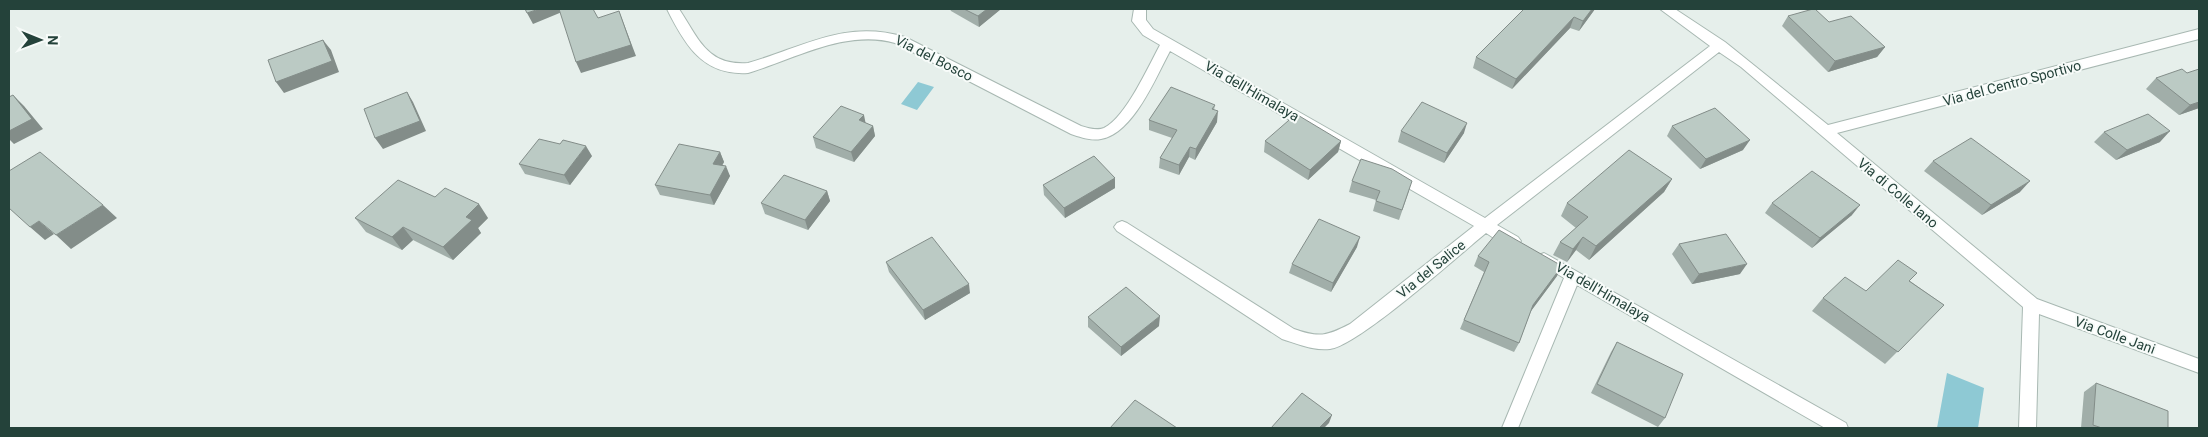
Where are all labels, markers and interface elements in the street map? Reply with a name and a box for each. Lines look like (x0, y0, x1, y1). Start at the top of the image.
north arrow (15, 15, 65, 65)
street label: Via del Bosco (893, 32, 975, 84)
text: N (45, 35, 61, 45)
street label: Via dell'Himalaya (1202, 57, 1302, 125)
street label: Via del Centro Sportivo (1941, 57, 2083, 109)
street label: Via di Colle Iano (1855, 155, 1941, 231)
street label: Via del Salice (1394, 237, 1468, 301)
street label: Via dell'Himalaya (1553, 258, 1653, 326)
street label: Via Colle Jani (2072, 313, 2158, 357)

